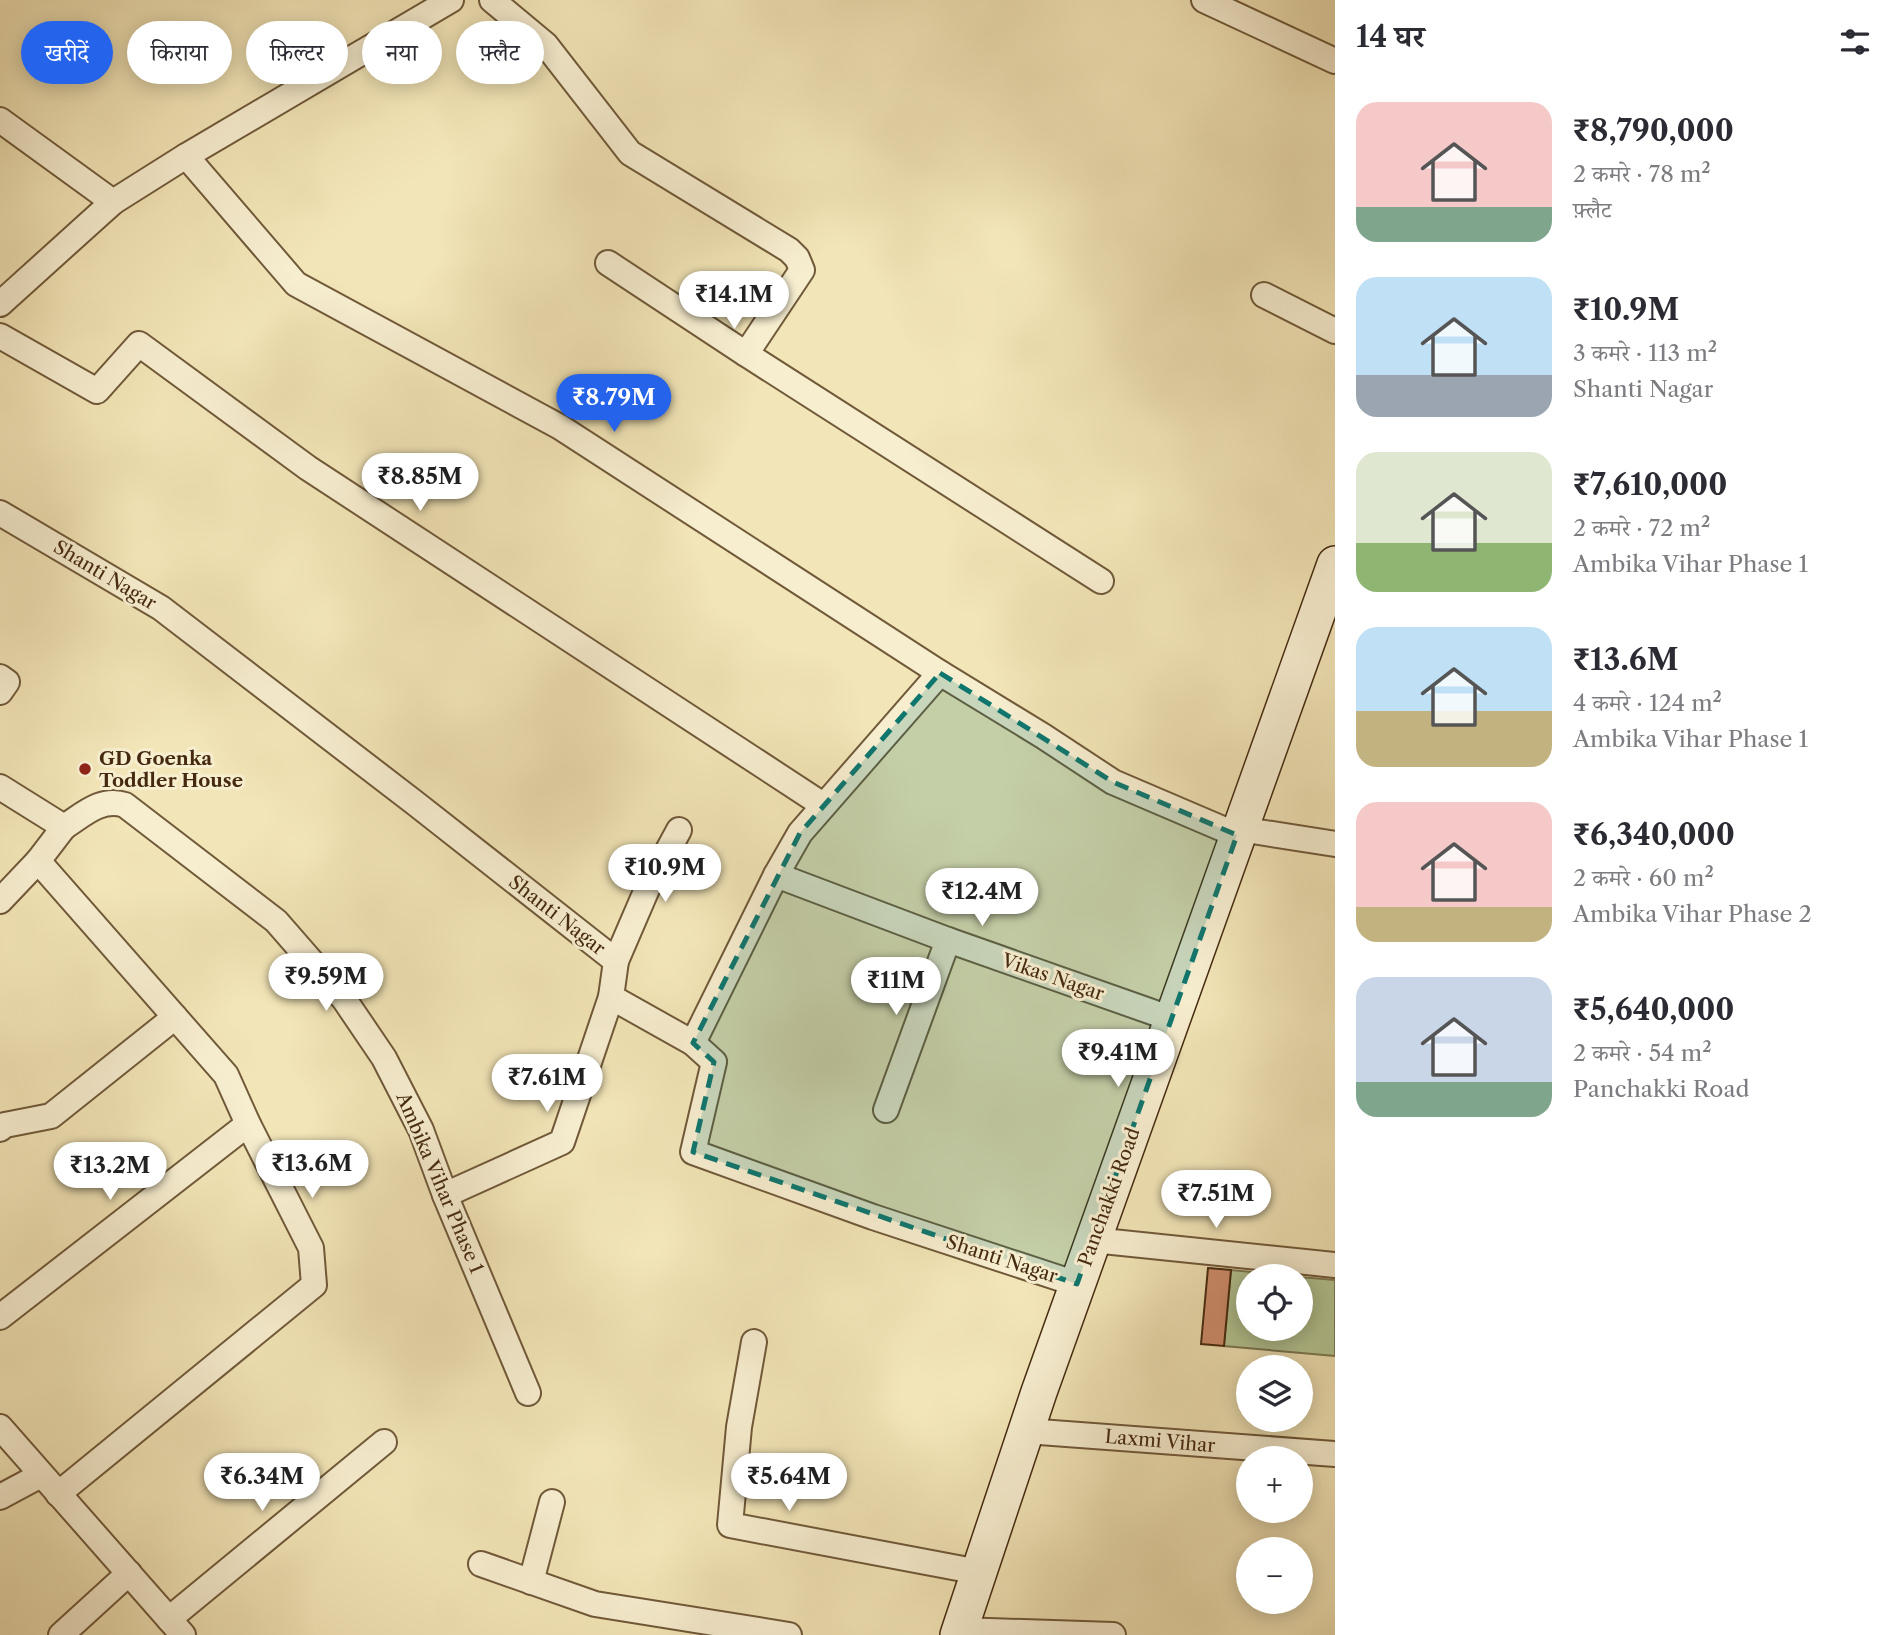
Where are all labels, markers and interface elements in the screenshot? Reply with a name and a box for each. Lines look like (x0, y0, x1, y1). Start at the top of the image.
text: 14 घर (1356, 18, 1425, 55)
chip: खरीदें (21, 21, 113, 84)
chip: किराया (127, 21, 232, 84)
chip: फ़िल्टर (246, 21, 348, 84)
chip: नया (362, 21, 442, 84)
chip: फ़्लैट (456, 21, 544, 84)
icon: filters (1836, 23, 1874, 61)
text: ₹8,790,000 (1573, 112, 1734, 149)
icon: home (1412, 130, 1496, 214)
text: 2 कमरे · 78 m² (1573, 160, 1711, 188)
text: फ़्लैट (1573, 196, 1611, 224)
pin: ₹14.1M (677, 272, 791, 331)
text: ₹14.1M (695, 280, 773, 308)
text: ₹10.9M (1573, 291, 1679, 328)
icon: home (1412, 305, 1496, 389)
text: 3 कमरे · 113 m² (1573, 339, 1717, 367)
pin: ₹8.79M (557, 374, 671, 434)
text: Shanti Nagar (1573, 375, 1713, 403)
text: ₹8.79M (572, 383, 656, 411)
pin: ₹8.85M (363, 454, 477, 513)
text: ₹8.85M (378, 462, 462, 490)
text: ₹7,610,000 (1573, 466, 1727, 503)
icon: home (1412, 480, 1496, 564)
text: 2 कमरे · 72 m² (1573, 514, 1710, 542)
street label: Shanti Nagar (49, 535, 161, 615)
text: Ambika Vihar Phase 1 (1573, 550, 1808, 578)
text: ₹13.6M (1573, 641, 1678, 678)
icon: home (1412, 655, 1496, 739)
text: 4 कमरे · 124 m² (1573, 689, 1722, 717)
text: Ambika Vihar Phase 1 (1573, 725, 1808, 753)
place label: GD Goenka Toddler House (99, 747, 243, 792)
marker: GD Goenka Toddler House (77, 761, 93, 777)
text: ₹6,340,000 (1573, 816, 1735, 853)
icon: home (1412, 830, 1496, 914)
pin: ₹10.9M (608, 844, 722, 904)
text: ₹10.9M (624, 853, 706, 881)
text: 2 कमरे · 60 m² (1573, 864, 1714, 892)
pin: ₹12.4M (925, 869, 1039, 928)
street label: Shanti Nagar (504, 870, 610, 960)
text: ₹12.4M (941, 877, 1023, 905)
text: Ambika Vihar Phase 2 (1573, 900, 1812, 928)
street label: Vikas Nagar (998, 948, 1107, 1005)
pin: ₹9.59M (269, 954, 383, 1013)
pin: ₹11M (855, 958, 937, 1017)
text: ₹9.59M (285, 962, 367, 990)
text: ₹11M (867, 966, 925, 994)
text: ₹5,640,000 (1573, 991, 1734, 1028)
icon: home (1412, 1005, 1496, 1089)
pin: ₹9.41M (1061, 1030, 1175, 1089)
text: ₹9.41M (1078, 1038, 1158, 1066)
text: 2 कमरे · 54 m² (1573, 1039, 1712, 1067)
pin: ₹7.61M (490, 1054, 604, 1114)
text: ₹7.61M (508, 1063, 586, 1091)
text: Panchakki Road (1573, 1075, 1750, 1103)
street label: Ambika Vihar Phase 1 (391, 1088, 489, 1277)
street label: Panchakki Road (1073, 1124, 1145, 1269)
pin: ₹13.6M (255, 1140, 369, 1200)
pin: ₹13.2M (53, 1142, 167, 1202)
text: ₹13.6M (272, 1149, 352, 1177)
text: ₹13.2M (70, 1151, 150, 1179)
pin: ₹7.51M (1159, 1170, 1273, 1230)
text: ₹7.51M (1177, 1179, 1255, 1207)
street label: Shanti Nagar (943, 1230, 1061, 1288)
map controls (1236, 1264, 1313, 1614)
button: locate (1236, 1264, 1313, 1341)
button: layers (1236, 1355, 1313, 1432)
street label: Laxmi Vihar (1104, 1425, 1216, 1457)
button: + (1236, 1446, 1313, 1523)
pin: ₹6.34M (205, 1454, 319, 1513)
pin: ₹5.64M (732, 1454, 846, 1513)
text: ₹6.34M (220, 1462, 304, 1490)
text: ₹5.64M (747, 1462, 831, 1490)
button: − (1236, 1537, 1313, 1614)

